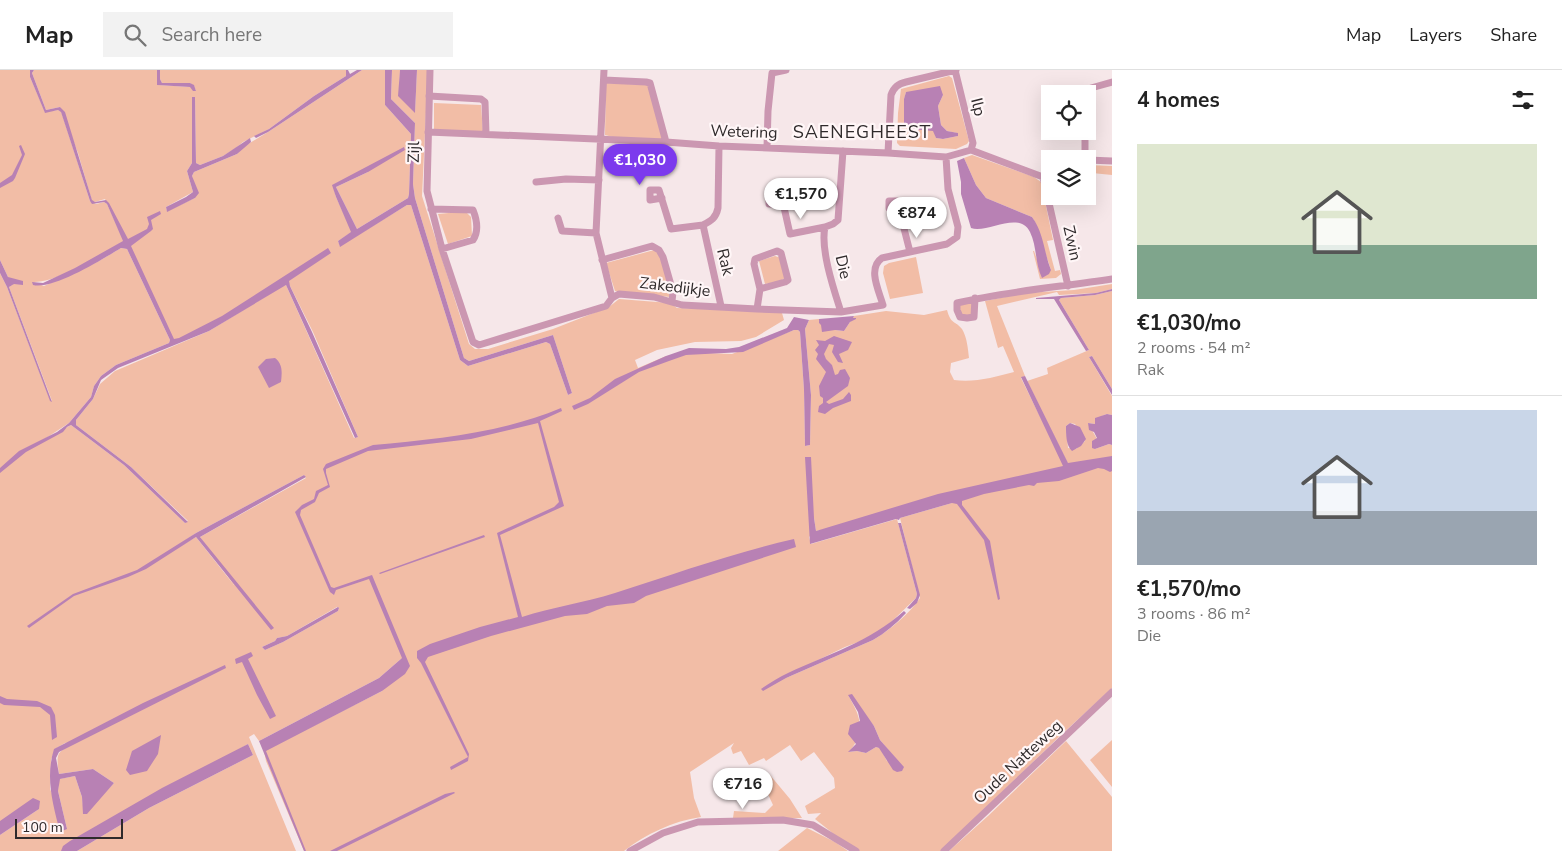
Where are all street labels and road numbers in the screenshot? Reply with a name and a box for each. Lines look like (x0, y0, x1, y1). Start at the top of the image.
street label: Ilp (965, 96, 991, 118)
street label: Wetering (710, 120, 778, 144)
street label: Zijl (403, 141, 425, 163)
street label: Zwin (1057, 223, 1087, 263)
street label: Rak (711, 246, 739, 279)
street label: Die (830, 253, 856, 281)
street label: Zakedijkje (638, 272, 712, 302)
street label: Oude Natteweg (969, 715, 1067, 809)

